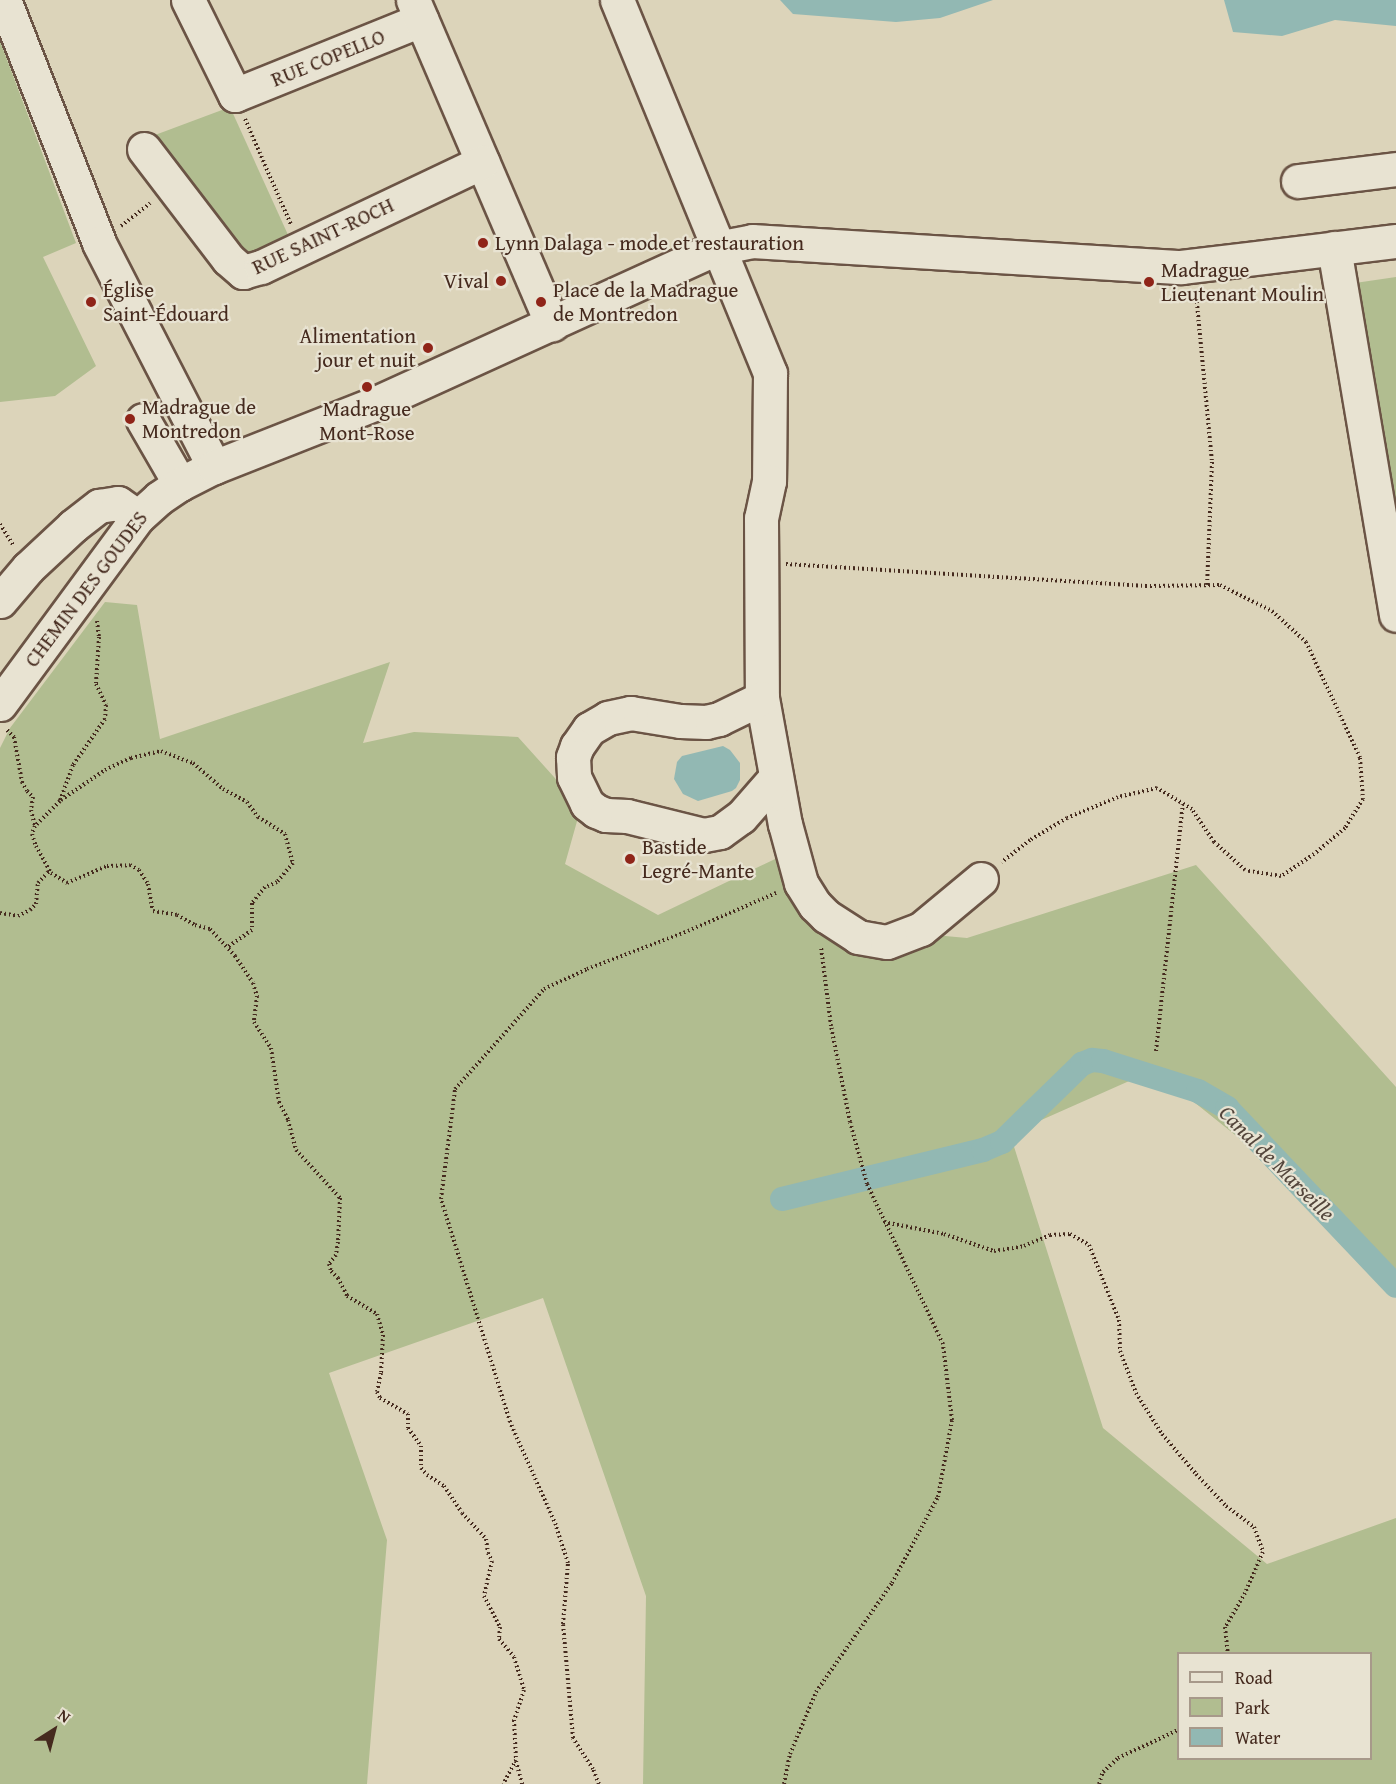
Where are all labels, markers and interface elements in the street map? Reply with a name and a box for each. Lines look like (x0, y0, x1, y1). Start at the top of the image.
street label: RUE COPELLO (267, 24, 389, 92)
street label: RUE SAINT-ROCH (248, 192, 398, 280)
place label: Lynn Dalaga - mode et restauration (495, 230, 804, 256)
marker: Lynn Dalaga - mode et restauration (476, 236, 490, 250)
place label: Madrague Lieutenant Moulin (1161, 257, 1324, 307)
place label: Vival (443, 268, 489, 294)
marker: Vival (494, 274, 508, 288)
marker: Madrague Lieutenant Moulin (1142, 275, 1156, 289)
place label: Église Saint-Édouard (103, 277, 229, 327)
place label: Place de la Madrague de Montredon (553, 277, 738, 327)
marker: Église Saint-Édouard (84, 295, 98, 309)
marker: Place de la Madrague de Montredon (534, 295, 548, 309)
place label: Alimentation jour et nuit (300, 323, 416, 373)
marker: Alimentation jour et nuit (421, 341, 435, 355)
marker: Madrague Mont-Rose (360, 380, 374, 394)
place label: Madrague de Montredon (142, 394, 256, 444)
place label: Madrague Mont-Rose (319, 396, 415, 446)
marker: Madrague de Montredon (123, 412, 137, 426)
street label: CHEMIN DES GOUDES (19, 506, 153, 672)
place label: Bastide Legré-Mante (642, 834, 754, 884)
marker: Bastide Legré-Mante (623, 852, 637, 866)
water label: Canal de Marseille (1214, 1100, 1340, 1226)
legend (1177, 1652, 1372, 1760)
text: Road (1235, 1664, 1273, 1691)
text: Park (1235, 1694, 1270, 1721)
north arrow (24, 1700, 84, 1760)
text: N (53, 1703, 76, 1728)
text: Water (1235, 1724, 1280, 1751)

